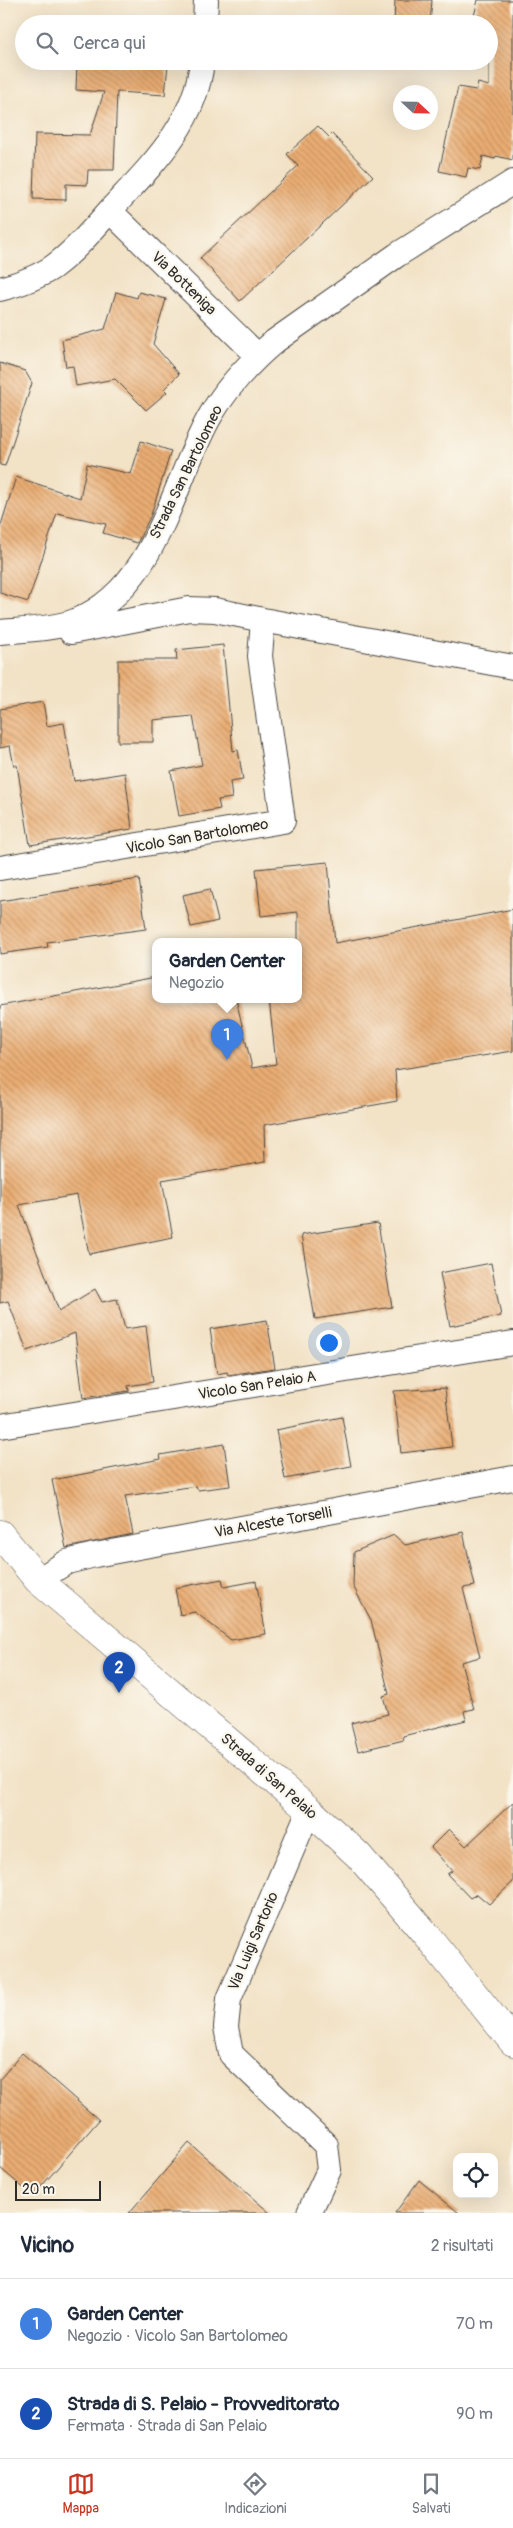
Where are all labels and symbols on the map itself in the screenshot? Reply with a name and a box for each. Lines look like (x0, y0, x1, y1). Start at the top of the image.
north arrow (393, 85, 438, 130)
street label: Via Botteniga (147, 248, 220, 319)
street label: Strada San Bartolomeo (146, 402, 227, 542)
street label: Vicolo San Bartolomeo (124, 815, 270, 858)
pin: 1 (211, 1019, 243, 1060)
your location (316, 1330, 342, 1356)
street label: Vicolo San Pelaio A (197, 1367, 318, 1404)
street label: Via Alceste Torselli (213, 1503, 333, 1542)
pin: 2 (103, 1652, 135, 1693)
street label: Strada di San Pelaio (216, 1729, 321, 1824)
street label: Via Luigi Sartorio (224, 1889, 283, 1993)
scale bar (15, 2178, 101, 2201)

